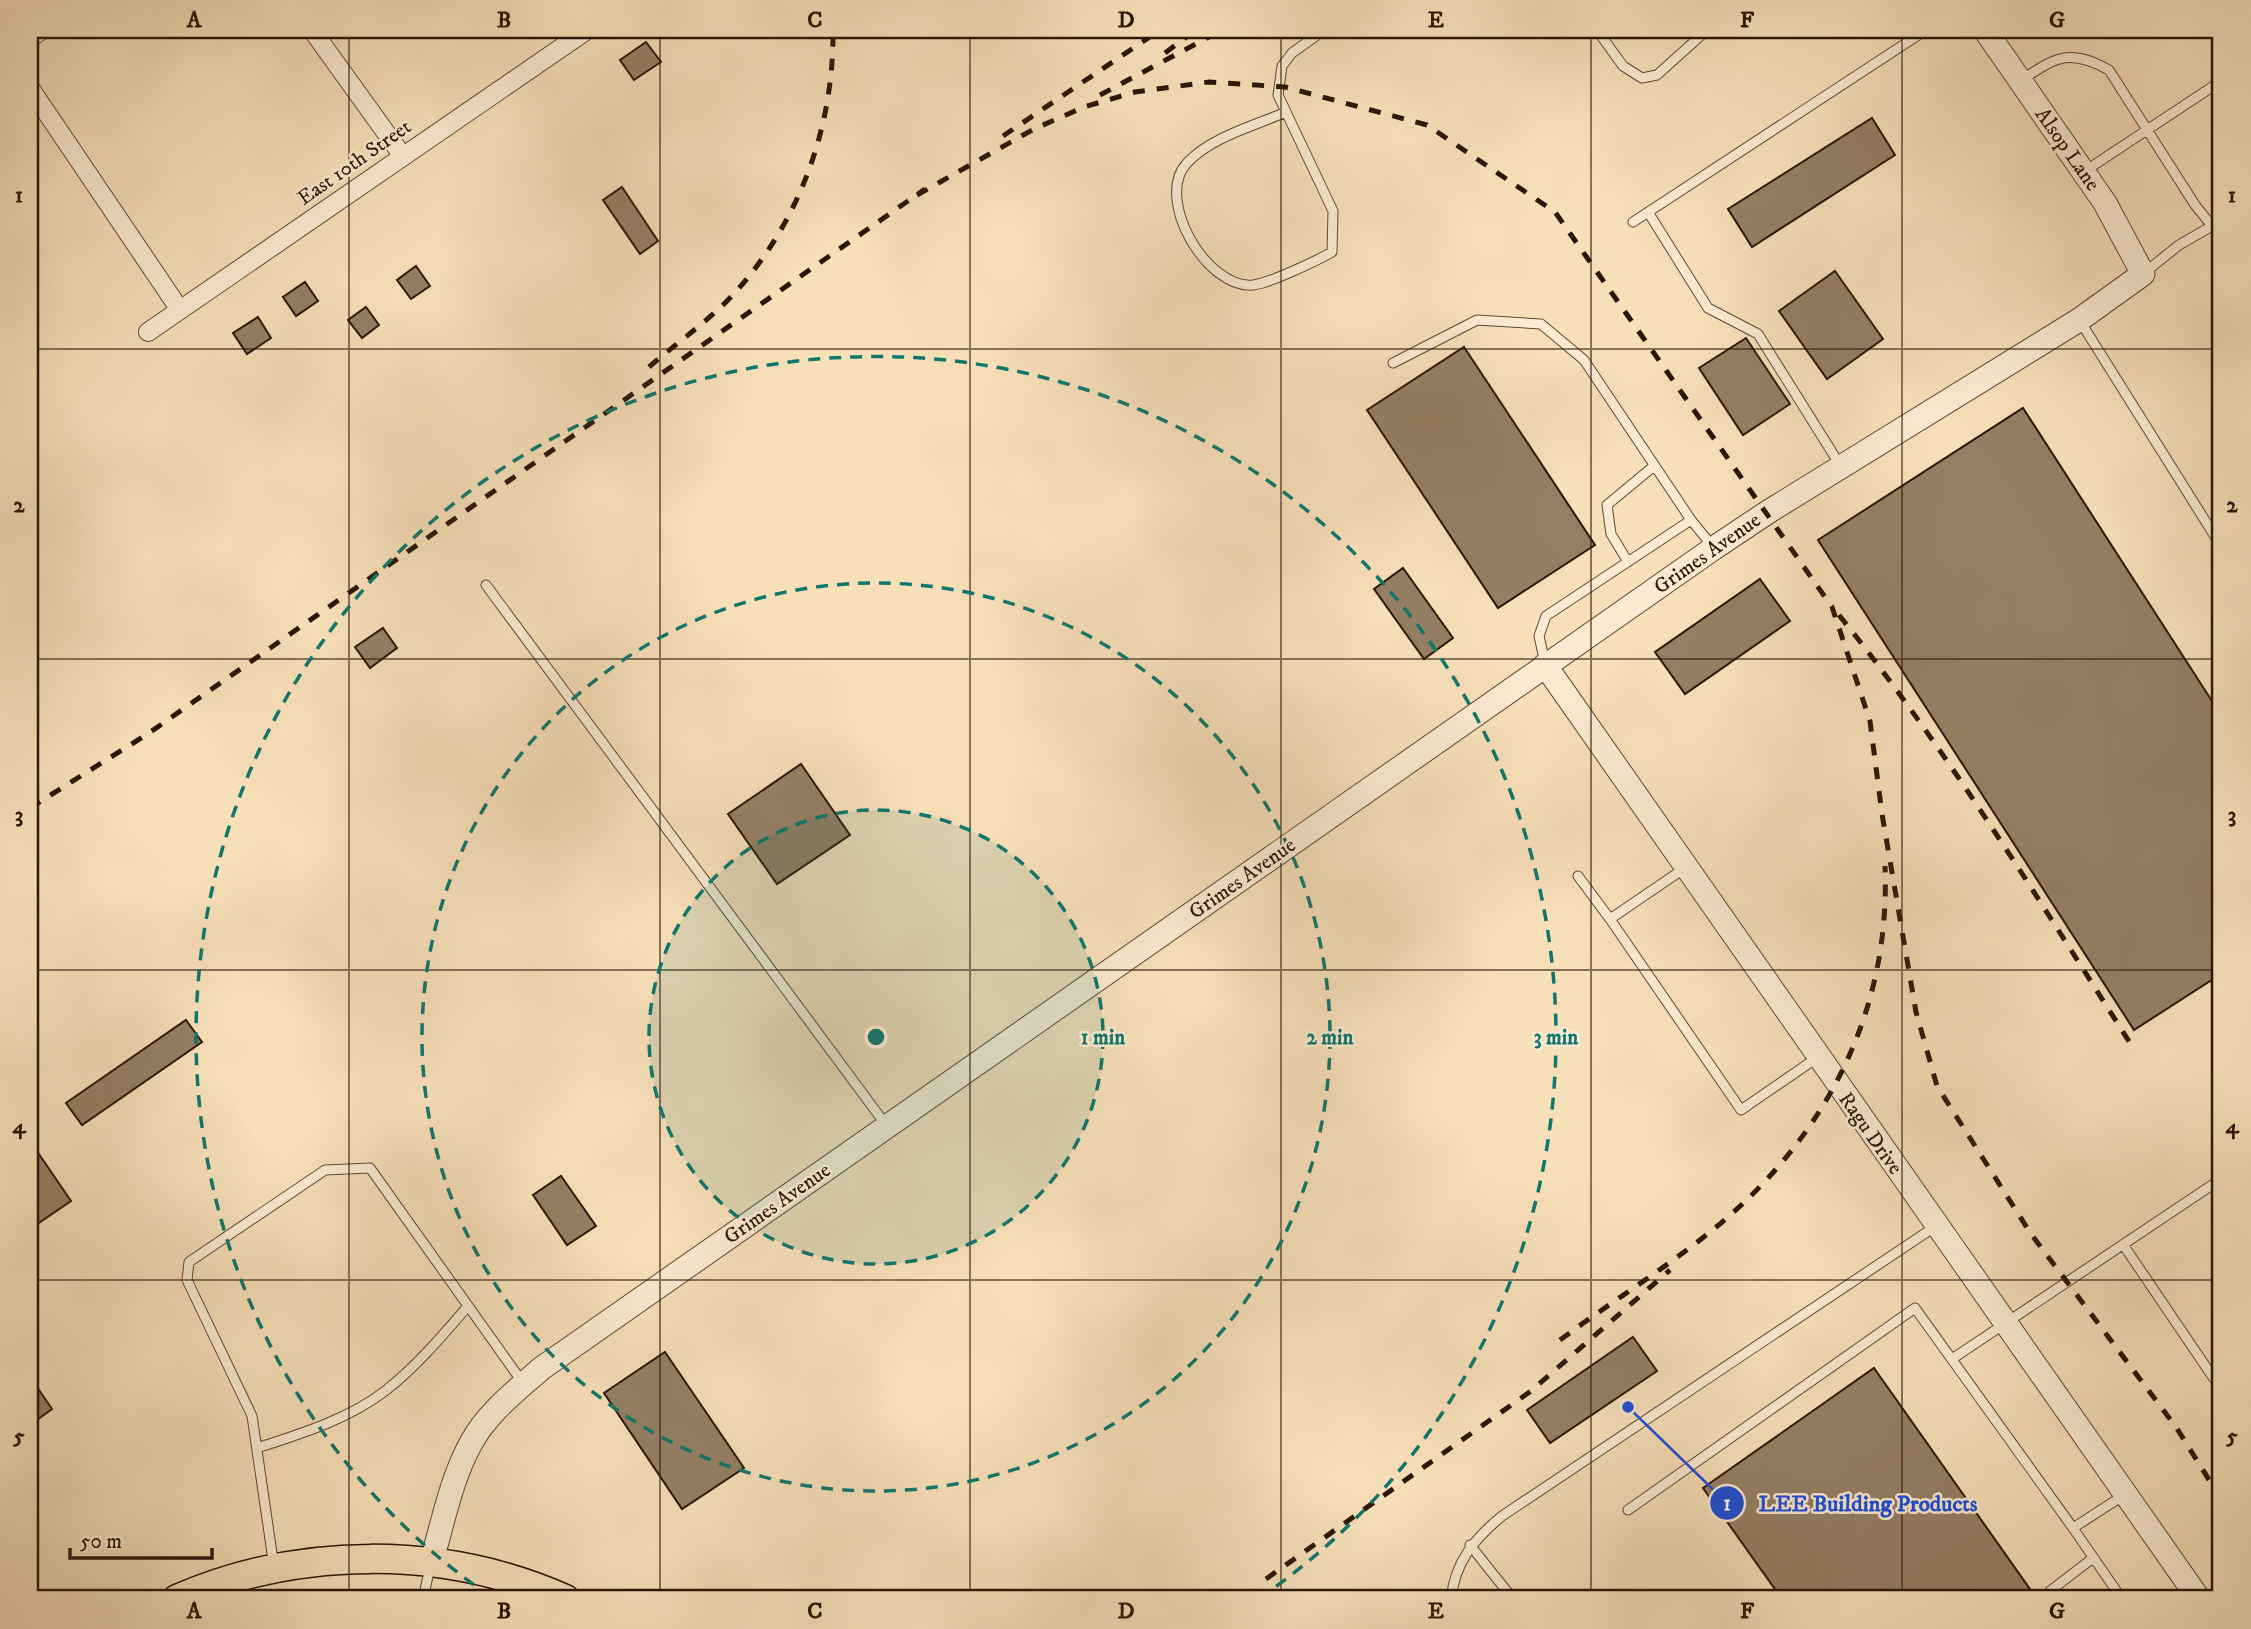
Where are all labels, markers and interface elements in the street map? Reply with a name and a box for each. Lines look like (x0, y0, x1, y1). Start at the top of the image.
text: A (186, 6, 203, 35)
text: B (497, 6, 511, 35)
text: C (807, 6, 823, 35)
text: D (1117, 6, 1135, 35)
text: E (1428, 6, 1444, 35)
text: F (1740, 6, 1755, 35)
text: G (2049, 6, 2065, 35)
street label: Alsop Lane (2029, 103, 2105, 196)
street label: East 10th Street (293, 114, 417, 212)
text: 1 (15, 181, 23, 210)
text: 1 (2228, 181, 2236, 210)
text: 2 (13, 491, 25, 520)
text: 2 (2226, 491, 2238, 520)
street label: Grimes Avenue (1649, 507, 1766, 600)
text: 3 (15, 801, 23, 830)
text: 3 (2228, 801, 2236, 830)
street label: Grimes Avenue (1184, 832, 1301, 925)
centre of rings (864, 1025, 888, 1049)
text: 1 min (1081, 1025, 1126, 1051)
text: 2 min (1307, 1025, 1355, 1051)
text: 3 min (1534, 1025, 1579, 1051)
street label: Ragu Drive (1832, 1087, 1908, 1180)
text: 4 (12, 1112, 27, 1141)
text: 4 (2225, 1112, 2240, 1141)
street label: Grimes Avenue (719, 1157, 836, 1250)
text: 5 (12, 1422, 25, 1451)
text: 5 (2225, 1422, 2238, 1451)
callout: LEE Building Products (1709, 1481, 1991, 1525)
text: LEE Building Products (1759, 1490, 1978, 1519)
text: 1 (1723, 1491, 1731, 1517)
scale bar (70, 1517, 212, 1561)
text: 50 m (80, 1529, 122, 1555)
text: A (186, 1597, 203, 1626)
text: B (497, 1597, 511, 1626)
text: C (807, 1597, 823, 1626)
text: D (1117, 1597, 1135, 1626)
text: E (1428, 1597, 1444, 1626)
text: F (1740, 1597, 1755, 1626)
text: G (2049, 1597, 2065, 1626)

